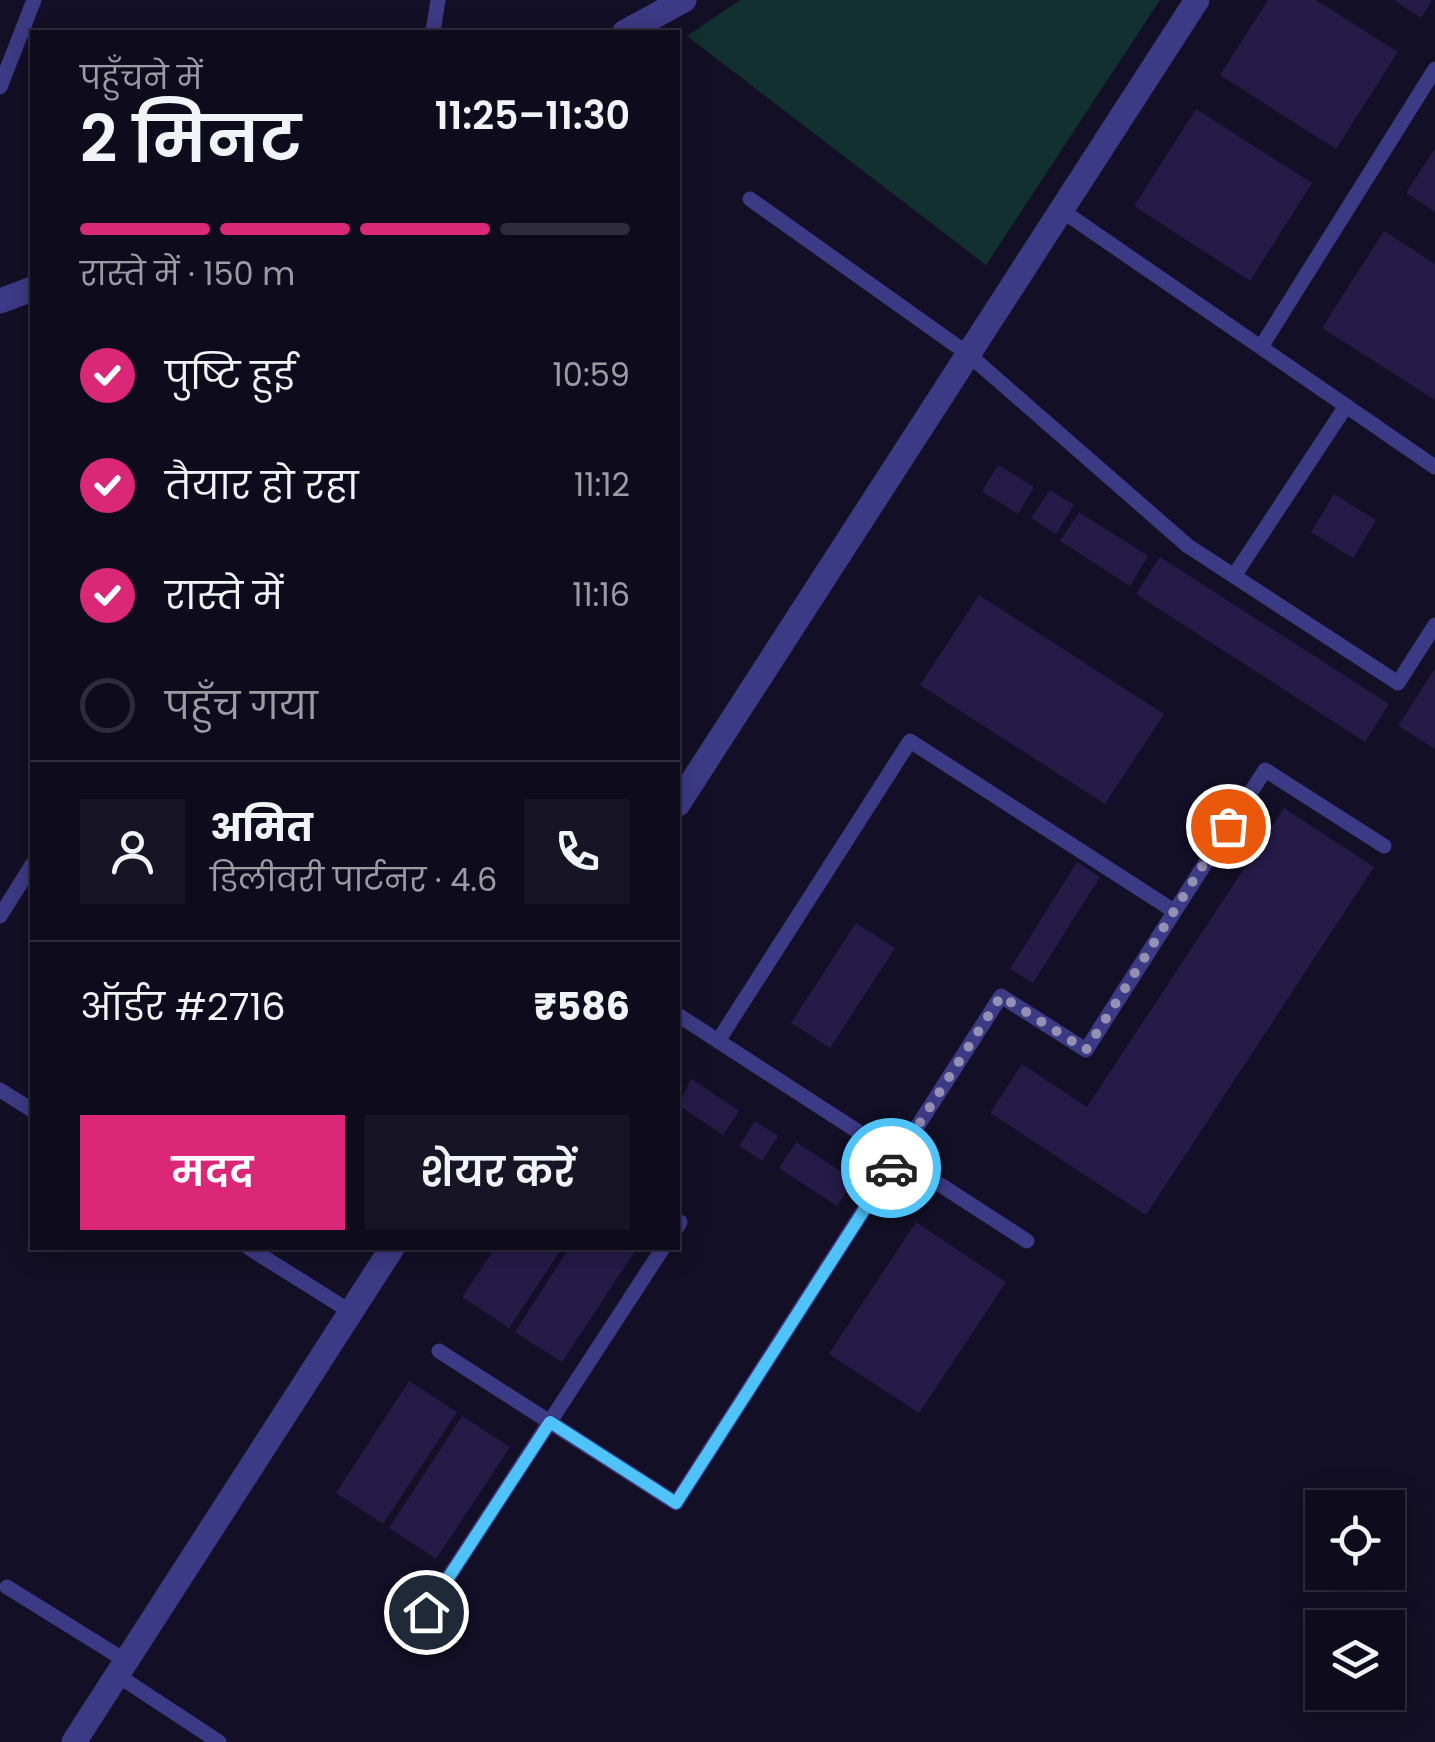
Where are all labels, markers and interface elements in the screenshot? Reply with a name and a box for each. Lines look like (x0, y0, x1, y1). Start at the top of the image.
text: पहुँचने में (80, 55, 202, 100)
text: 11:25–11:30 (435, 89, 630, 142)
text: 2 मिनट (80, 94, 301, 185)
text: रास्ते में · 150 m (80, 251, 295, 296)
icon: check (80, 348, 135, 403)
text: पुष्टि हुई (165, 349, 295, 402)
text: 10:59 (553, 352, 630, 397)
icon: check (80, 458, 135, 513)
text: तैयार हो रहा (165, 459, 358, 512)
text: 11:12 (574, 462, 630, 507)
icon: check (80, 568, 135, 623)
text: रास्ते में (165, 569, 283, 622)
text: 11:16 (572, 572, 630, 617)
text: पहुँच गया (165, 679, 318, 732)
pin (1186, 784, 1271, 869)
button: person (80, 799, 185, 904)
button: phone (525, 799, 630, 904)
icon: bag (1201, 799, 1256, 854)
text: अमित (210, 801, 313, 854)
text: डिलीवरी पार्टनर · 4.6 (210, 857, 497, 902)
text: ऑर्डर #2716 (80, 980, 286, 1033)
text: ₹586 (534, 980, 630, 1033)
button: मदद (80, 1115, 345, 1230)
button: शेयर करें (365, 1115, 630, 1230)
courier (841, 1118, 941, 1218)
icon: car (864, 1141, 919, 1196)
map controls (1305, 1490, 1405, 1710)
button: locate (1305, 1490, 1405, 1590)
pin (384, 1570, 469, 1655)
icon: home (399, 1585, 454, 1640)
button: layers (1305, 1610, 1405, 1710)

